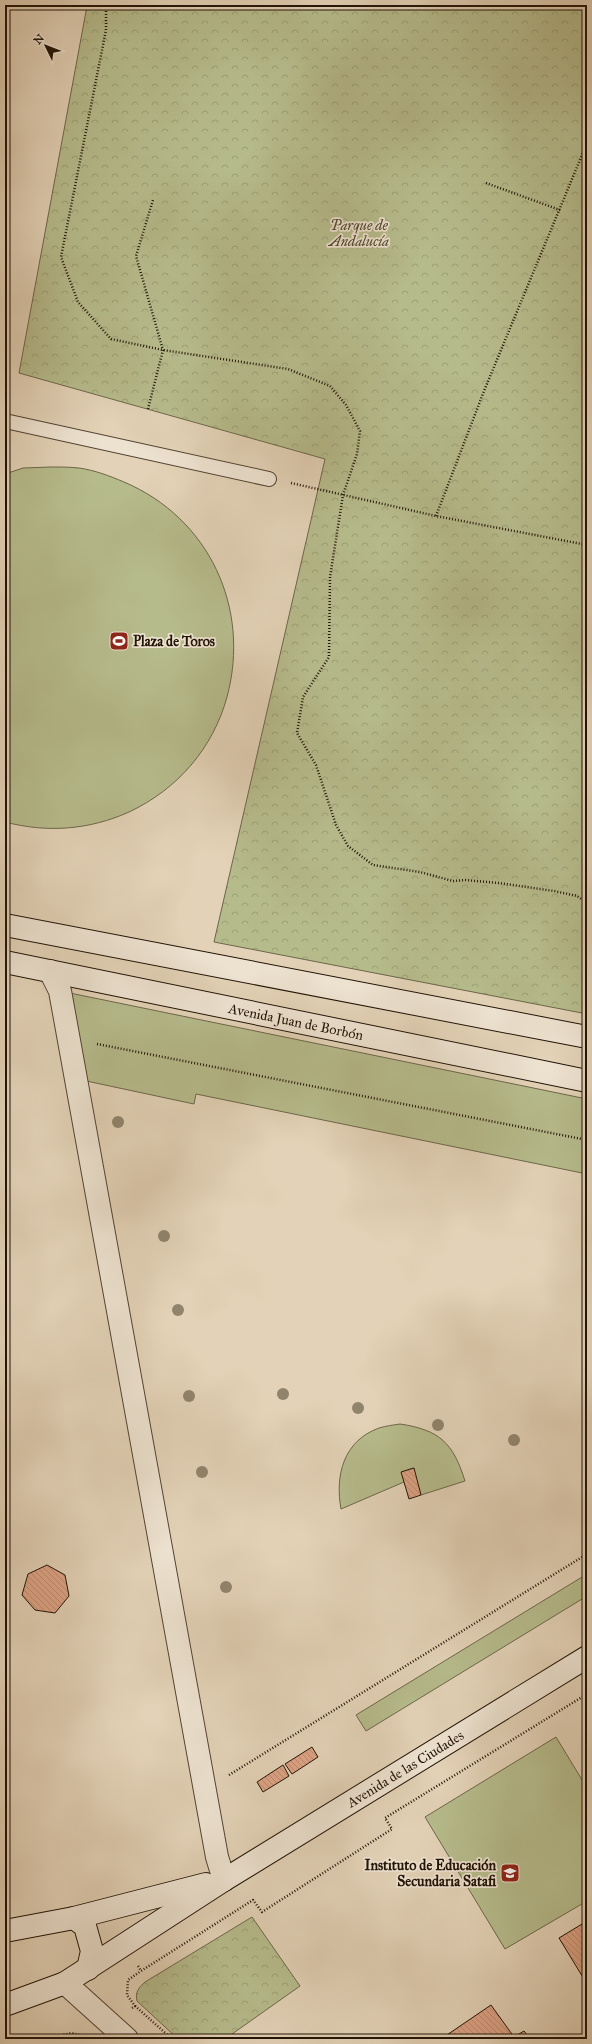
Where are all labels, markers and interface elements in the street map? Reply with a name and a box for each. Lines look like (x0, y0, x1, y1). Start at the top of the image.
north arrow (26, 26, 66, 66)
text: N (31, 31, 47, 47)
park label: Parque de Andalucía (327, 217, 389, 250)
sports icon: Plaza de Toros (108, 630, 130, 652)
place label: Plaza de Toros (133, 633, 215, 650)
street label: Avenida Juan de Borbón (226, 1000, 365, 1044)
street label: Avenida de las Ciudades (343, 1727, 467, 1812)
place label: Instituto de Educación Secundaria Satafi (364, 1857, 497, 1890)
school or university icon: Instituto de Educación Secundaria Satafi (499, 1862, 521, 1884)

